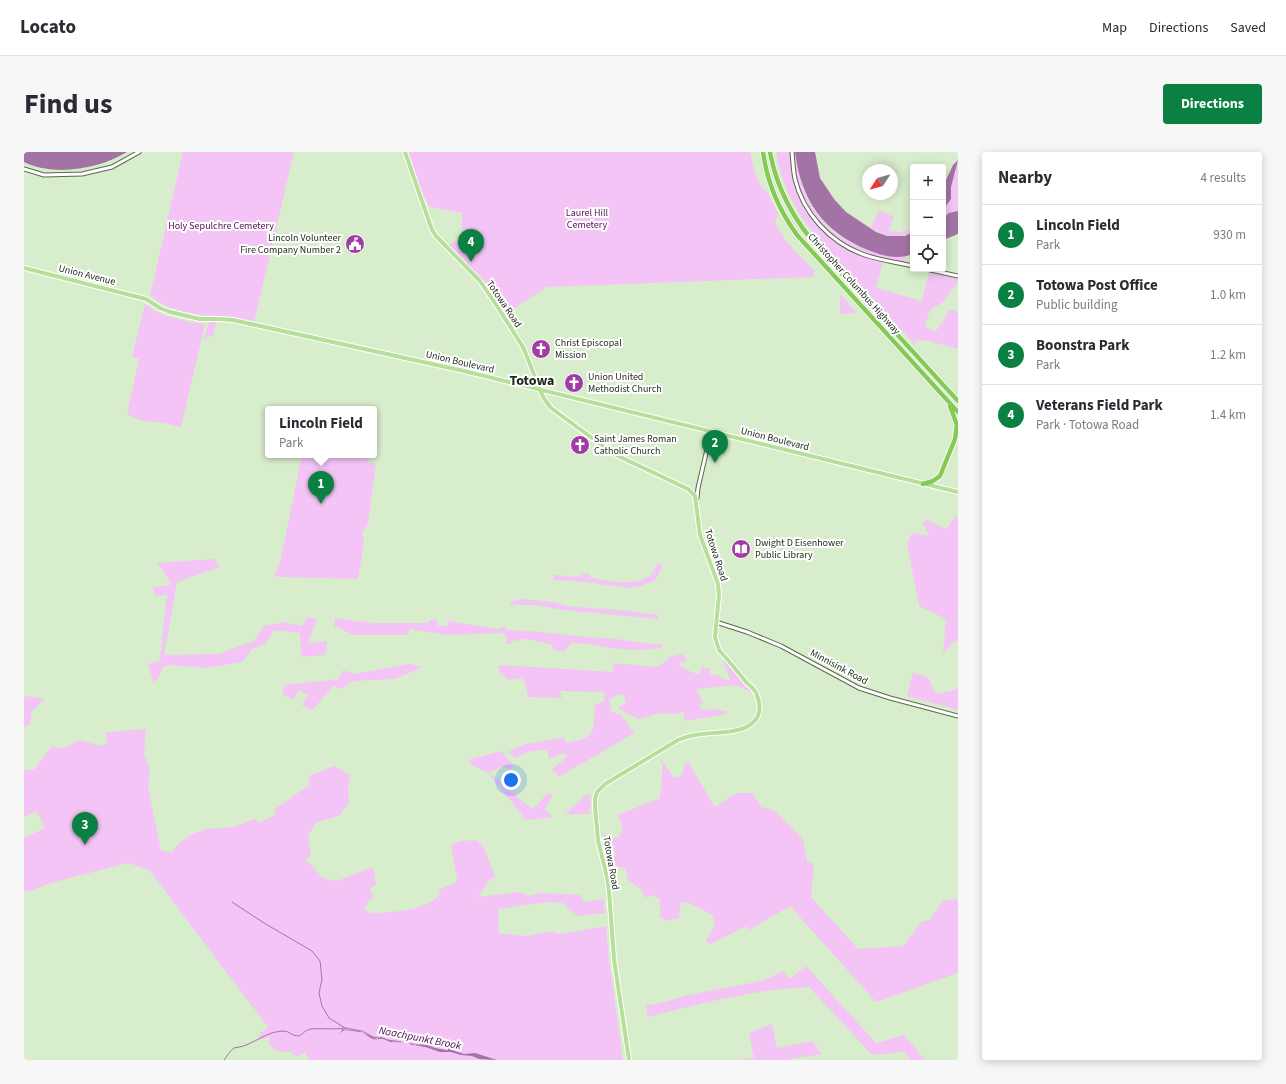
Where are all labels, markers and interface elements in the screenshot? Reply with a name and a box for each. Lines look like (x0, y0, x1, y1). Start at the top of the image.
text: Locato (20, 14, 76, 41)
text: Map (1102, 18, 1127, 38)
text: Directions (1149, 18, 1208, 38)
text: Saved (1230, 18, 1266, 38)
text: Find us (24, 84, 112, 124)
button: Directions (1163, 84, 1262, 124)
north arrow (862, 164, 898, 200)
map controls (910, 164, 946, 272)
button: + (910, 164, 946, 200)
text: Nearby (998, 166, 1052, 190)
text: 4 results (1201, 169, 1246, 187)
button: − (910, 200, 946, 236)
park label: Laurel Hill Cemetery (566, 206, 609, 232)
text: Lincoln Field (1036, 215, 1120, 236)
park label: Holy Sepulchre Cemetery (168, 219, 274, 233)
text: 1 (1008, 226, 1014, 244)
text: 930 m (1213, 226, 1246, 244)
pin: 4 (458, 229, 484, 262)
street label: Christopher Columbus Highway (805, 230, 904, 338)
place label: Lincoln Volunteer Fire Company Number 2 (240, 231, 342, 257)
public building icon: Lincoln Volunteer Fire Company Number 2 (344, 233, 366, 255)
button: locate (910, 236, 946, 272)
text: Park (1036, 236, 1060, 254)
street label: Union Avenue (57, 261, 117, 289)
text: Totowa Post Office (1036, 275, 1158, 296)
street label: Totowa Road (483, 278, 525, 330)
text: 2 (1008, 286, 1014, 304)
text: 1.0 km (1210, 286, 1246, 304)
text: Public building (1036, 296, 1118, 314)
text: Boonstra Park (1036, 335, 1129, 356)
place label: Christ Episcopal Mission (555, 336, 622, 362)
church icon: Christ Episcopal Mission (530, 338, 552, 360)
text: 3 (1008, 346, 1014, 364)
text: 1.2 km (1210, 346, 1246, 364)
street label: Union Boulevard (424, 347, 496, 377)
text: Park (1036, 356, 1060, 374)
place label: Union United Methodist Church (588, 370, 662, 396)
district label: Totowa (510, 371, 554, 391)
church icon: Union United Methodist Church (563, 372, 585, 394)
text: Veterans Field Park (1036, 395, 1163, 416)
popup (265, 406, 377, 458)
text: 4 (1008, 406, 1014, 424)
text: 1.4 km (1210, 406, 1246, 424)
text: Lincoln Field (279, 413, 363, 434)
text: Park · Totowa Road (1036, 416, 1139, 434)
street label: Union Boulevard (739, 424, 811, 454)
pin: 2 (702, 430, 728, 463)
place label: Saint James Roman Catholic Church (594, 432, 677, 458)
text: Park (279, 434, 303, 452)
church icon: Saint James Roman Catholic Church (569, 434, 591, 456)
pin: 1 (308, 471, 334, 504)
street label: Totowa Road (701, 527, 731, 583)
place label: Dwight D Eisenhower Public Library (755, 536, 844, 562)
library icon: Dwight D Eisenhower Public Library (730, 538, 752, 560)
street label: Minnisink Road (808, 646, 870, 688)
your location (501, 770, 521, 790)
pin: 3 (72, 812, 98, 845)
street label: Totowa Road (599, 835, 623, 891)
water label: Naachpunkt Brook (377, 1023, 463, 1054)

